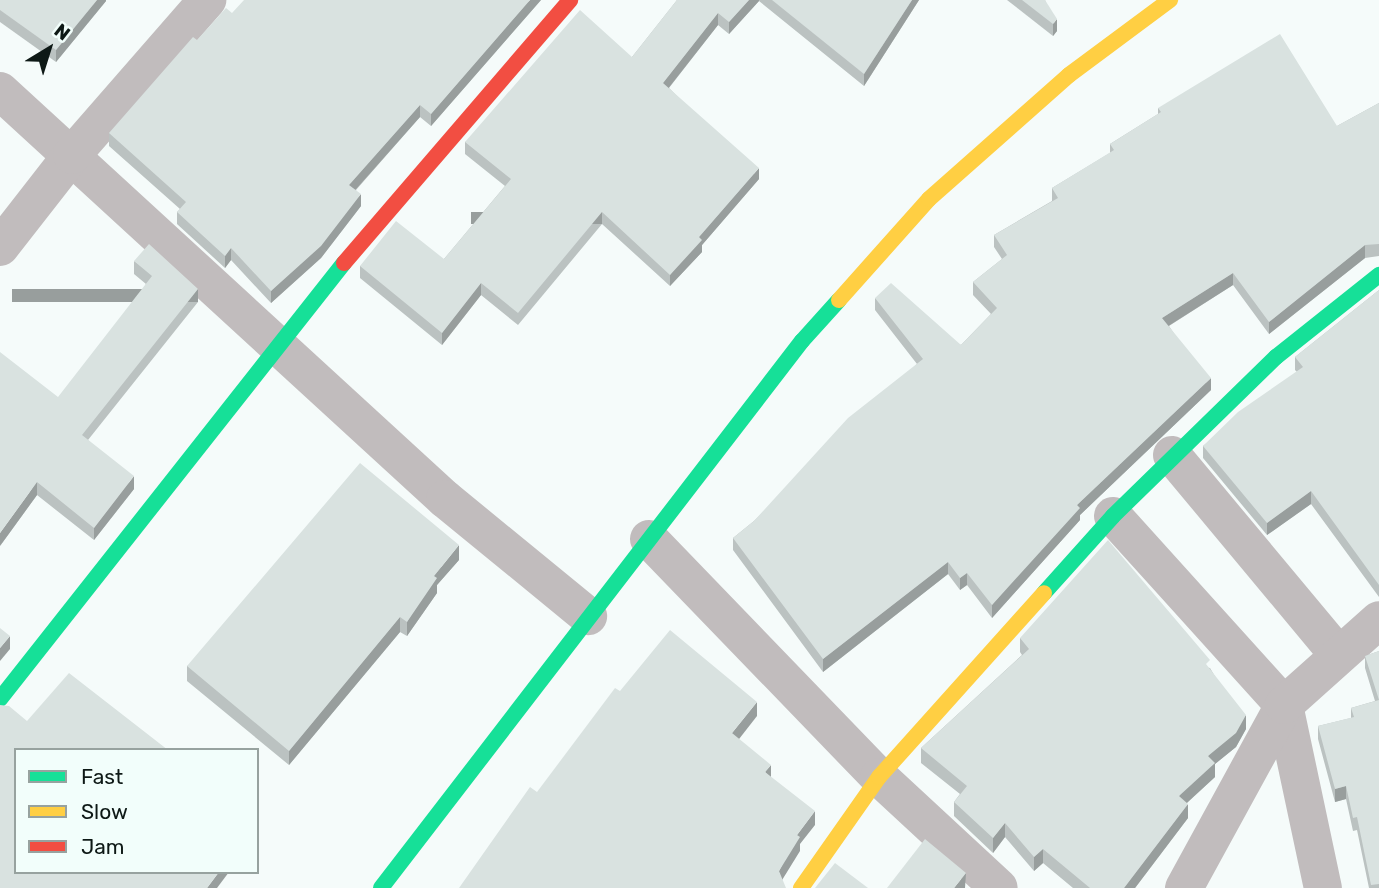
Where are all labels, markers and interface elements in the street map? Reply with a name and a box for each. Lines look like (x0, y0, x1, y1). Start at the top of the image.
north arrow (14, 14, 84, 84)
text: N (50, 19, 75, 45)
legend (14, 748, 259, 874)
text: Fast (81, 764, 123, 789)
text: Slow (81, 799, 128, 824)
text: Jam (81, 834, 125, 859)

